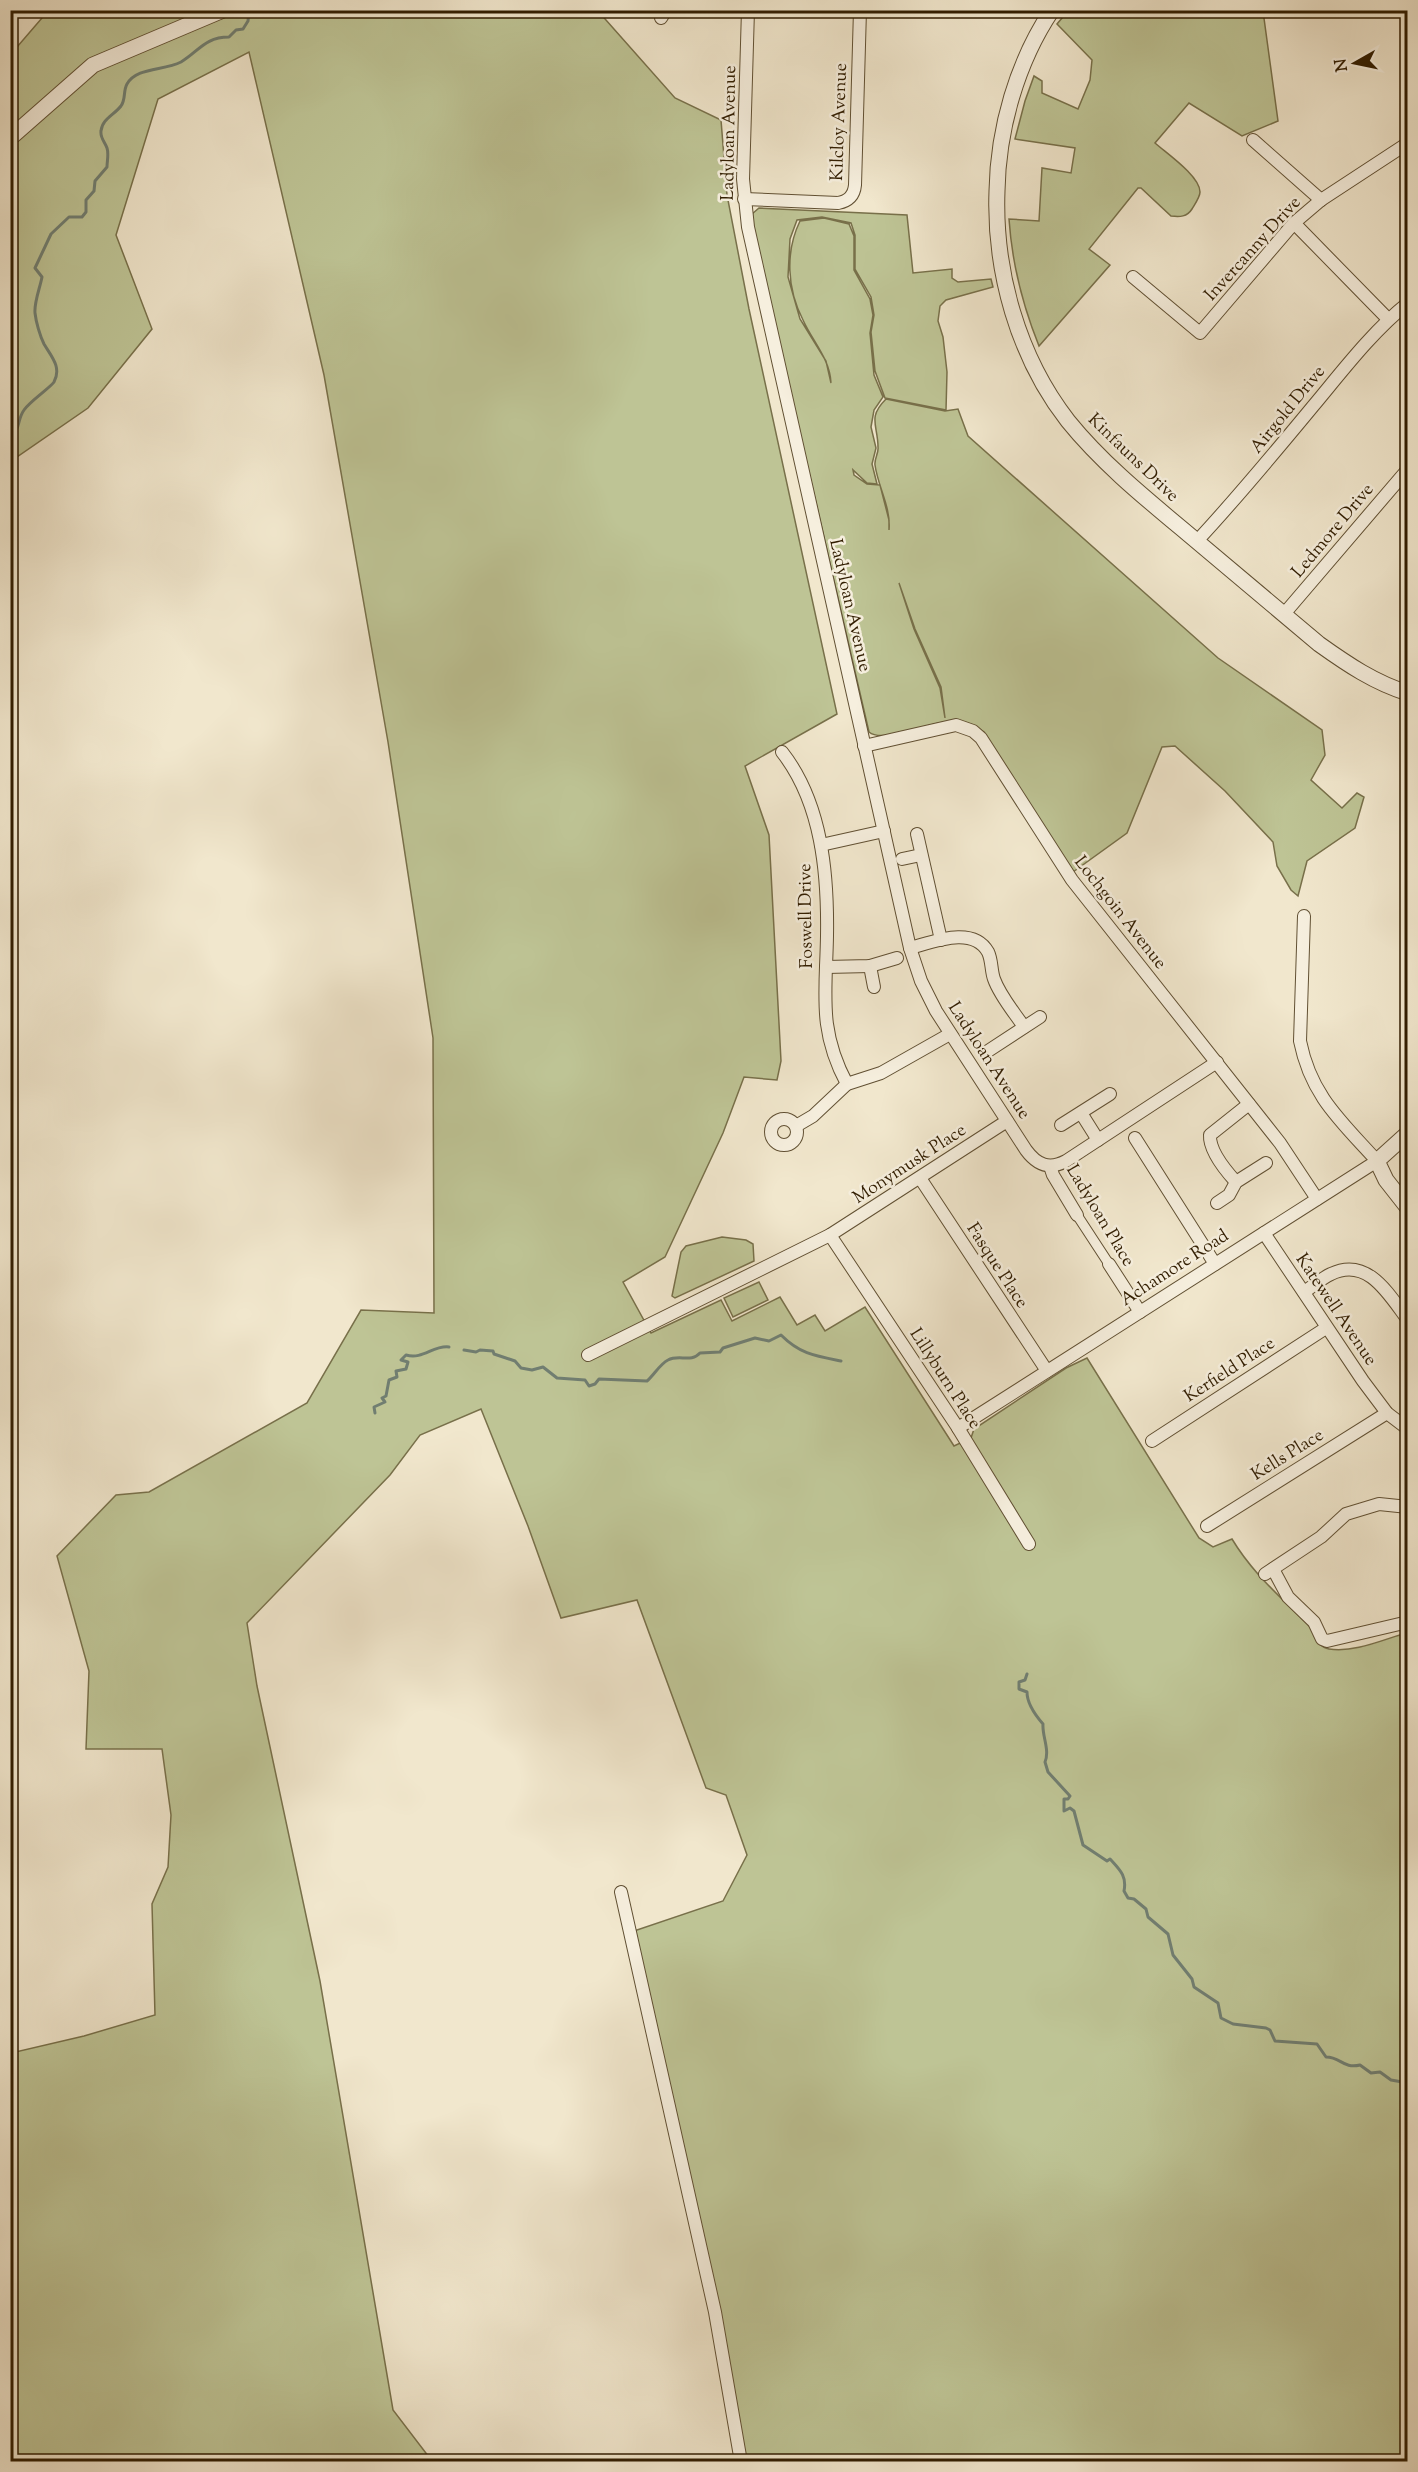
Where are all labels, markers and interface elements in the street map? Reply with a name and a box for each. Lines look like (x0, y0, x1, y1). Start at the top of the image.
north arrow (1325, 33, 1385, 93)
text: N (1330, 57, 1355, 73)
street label: Kilcloy Avenue (825, 63, 855, 182)
street label: Ladyloan Avenue (716, 65, 744, 201)
street label: Invercanny Drive (1199, 191, 1308, 308)
street label: Airgold Drive (1245, 361, 1332, 460)
street label: Kinfauns Drive (1081, 408, 1184, 509)
street label: Ledmore Drive (1286, 478, 1381, 584)
street label: Ladyloan Avenue (821, 537, 877, 674)
street label: Lochgoin Avenue (1067, 851, 1172, 975)
street label: Foswell Drive (793, 863, 821, 969)
street label: Ladyloan Avenue (941, 997, 1036, 1125)
street label: Monymusk Place (848, 1118, 972, 1211)
street label: Ladyloan Place (1059, 1160, 1140, 1272)
street label: Fasque Place (959, 1218, 1034, 1314)
street label: Achamore Road (1116, 1224, 1234, 1314)
street label: Katewell Avenue (1288, 1249, 1383, 1372)
street label: Lillyburn Place (902, 1323, 987, 1435)
street label: Kerfield Place (1179, 1331, 1281, 1410)
street label: Kells Place (1247, 1423, 1329, 1488)

